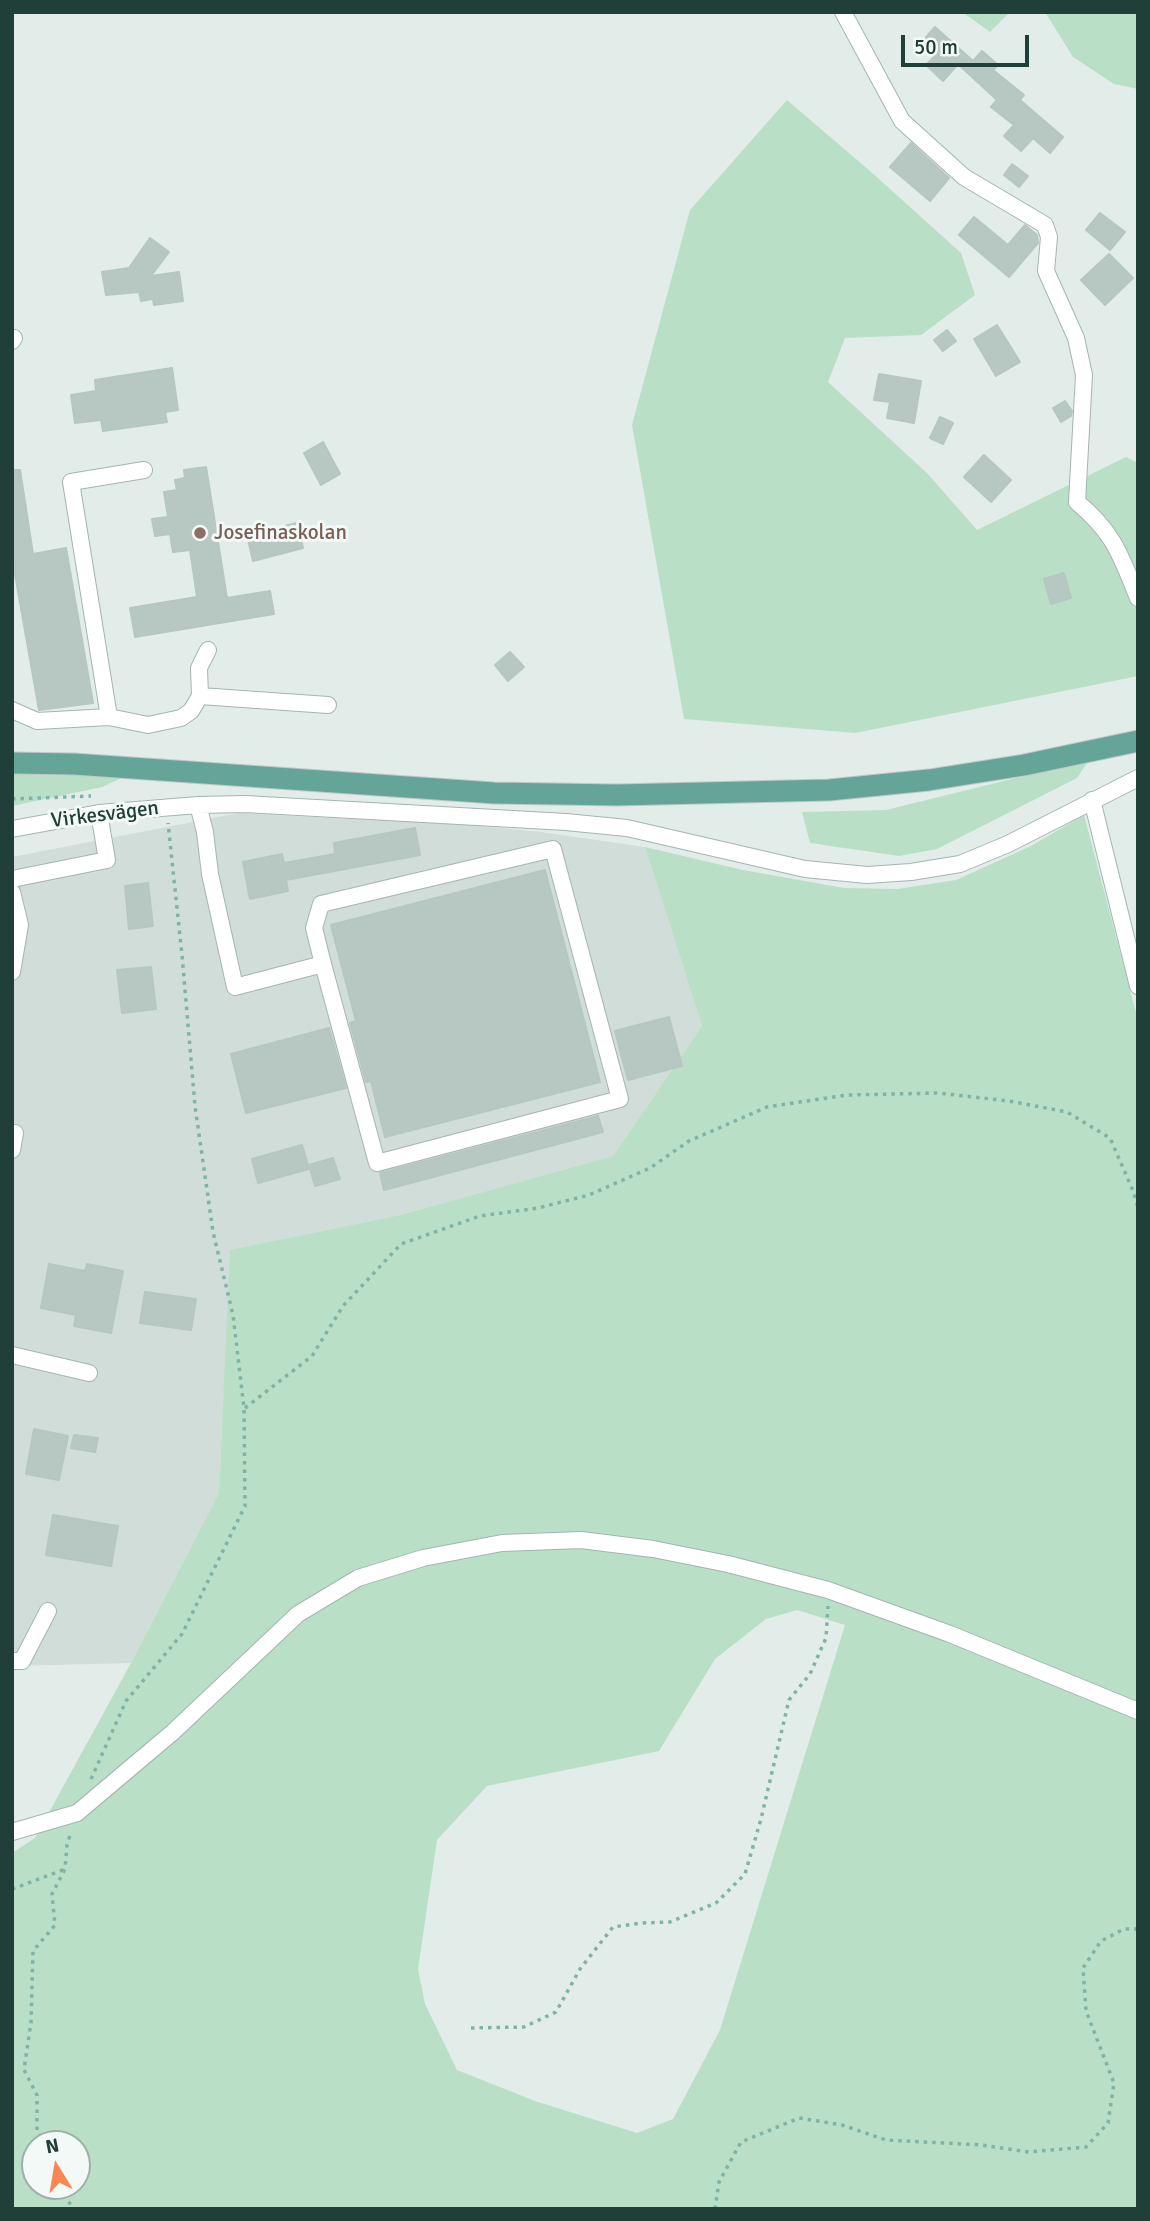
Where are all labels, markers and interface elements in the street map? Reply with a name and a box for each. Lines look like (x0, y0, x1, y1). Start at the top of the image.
scale bar (905, 21, 1033, 65)
text: 50 m (914, 34, 958, 60)
place label: Josefinaskolan (214, 520, 347, 546)
marker: Josefinaskolan (192, 525, 208, 541)
street label: Virkesvägen (50, 796, 160, 834)
north arrow (21, 2130, 91, 2200)
text: N (44, 2133, 61, 2159)

